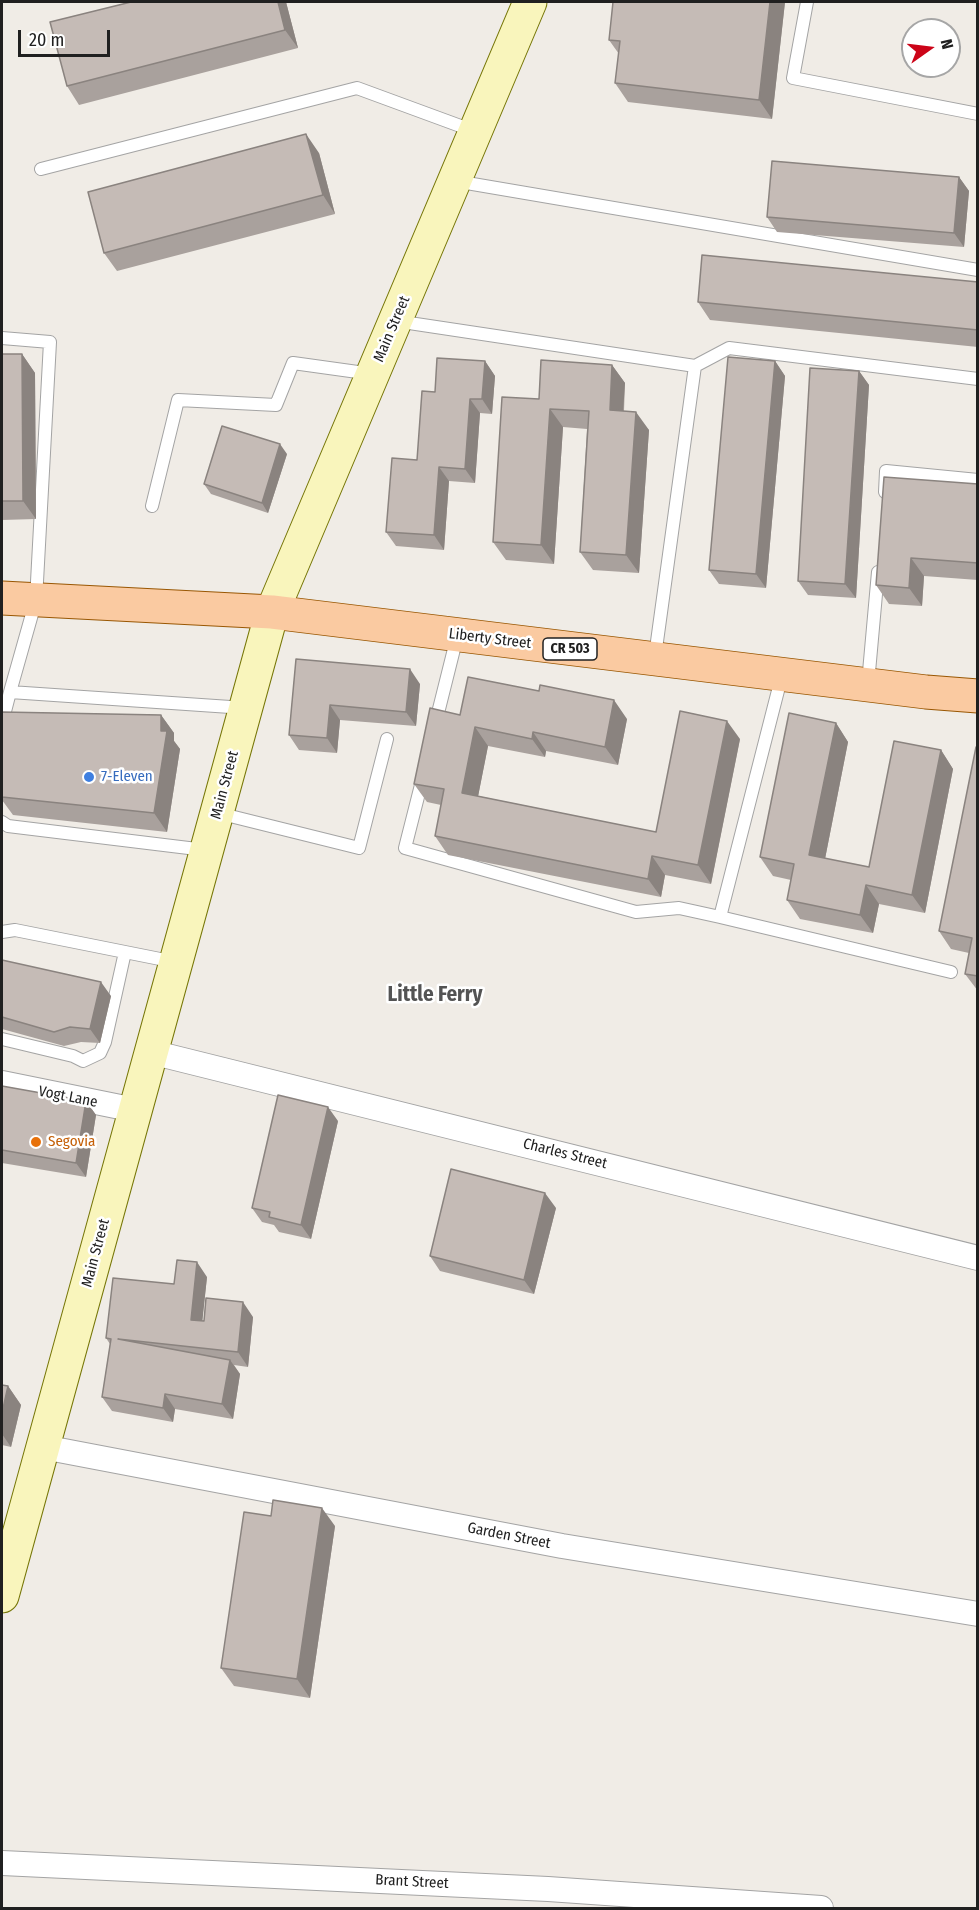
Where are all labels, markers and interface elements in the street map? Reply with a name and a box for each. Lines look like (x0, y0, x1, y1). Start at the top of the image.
scale bar (21, 18, 112, 56)
north arrow (901, 18, 961, 78)
text: 20 m (29, 29, 64, 51)
text: N (937, 37, 957, 51)
street label: Main Street (370, 293, 414, 365)
street label: Liberty Street (448, 625, 532, 653)
road number: CR 503 (543, 638, 597, 660)
street label: Main Street (207, 749, 243, 821)
place label: 7-Eleven (101, 768, 153, 786)
marker: 7-Eleven (82, 770, 96, 784)
district label: Little Ferry (388, 982, 482, 1008)
street label: Vogt Lane (37, 1082, 99, 1112)
place label: Segovia (48, 1133, 95, 1151)
marker: Segovia (29, 1135, 43, 1149)
street label: Charles Street (521, 1135, 609, 1173)
street label: Main Street (78, 1217, 114, 1289)
street label: Garden Street (466, 1519, 552, 1553)
street label: Brant Street (375, 1871, 449, 1893)

